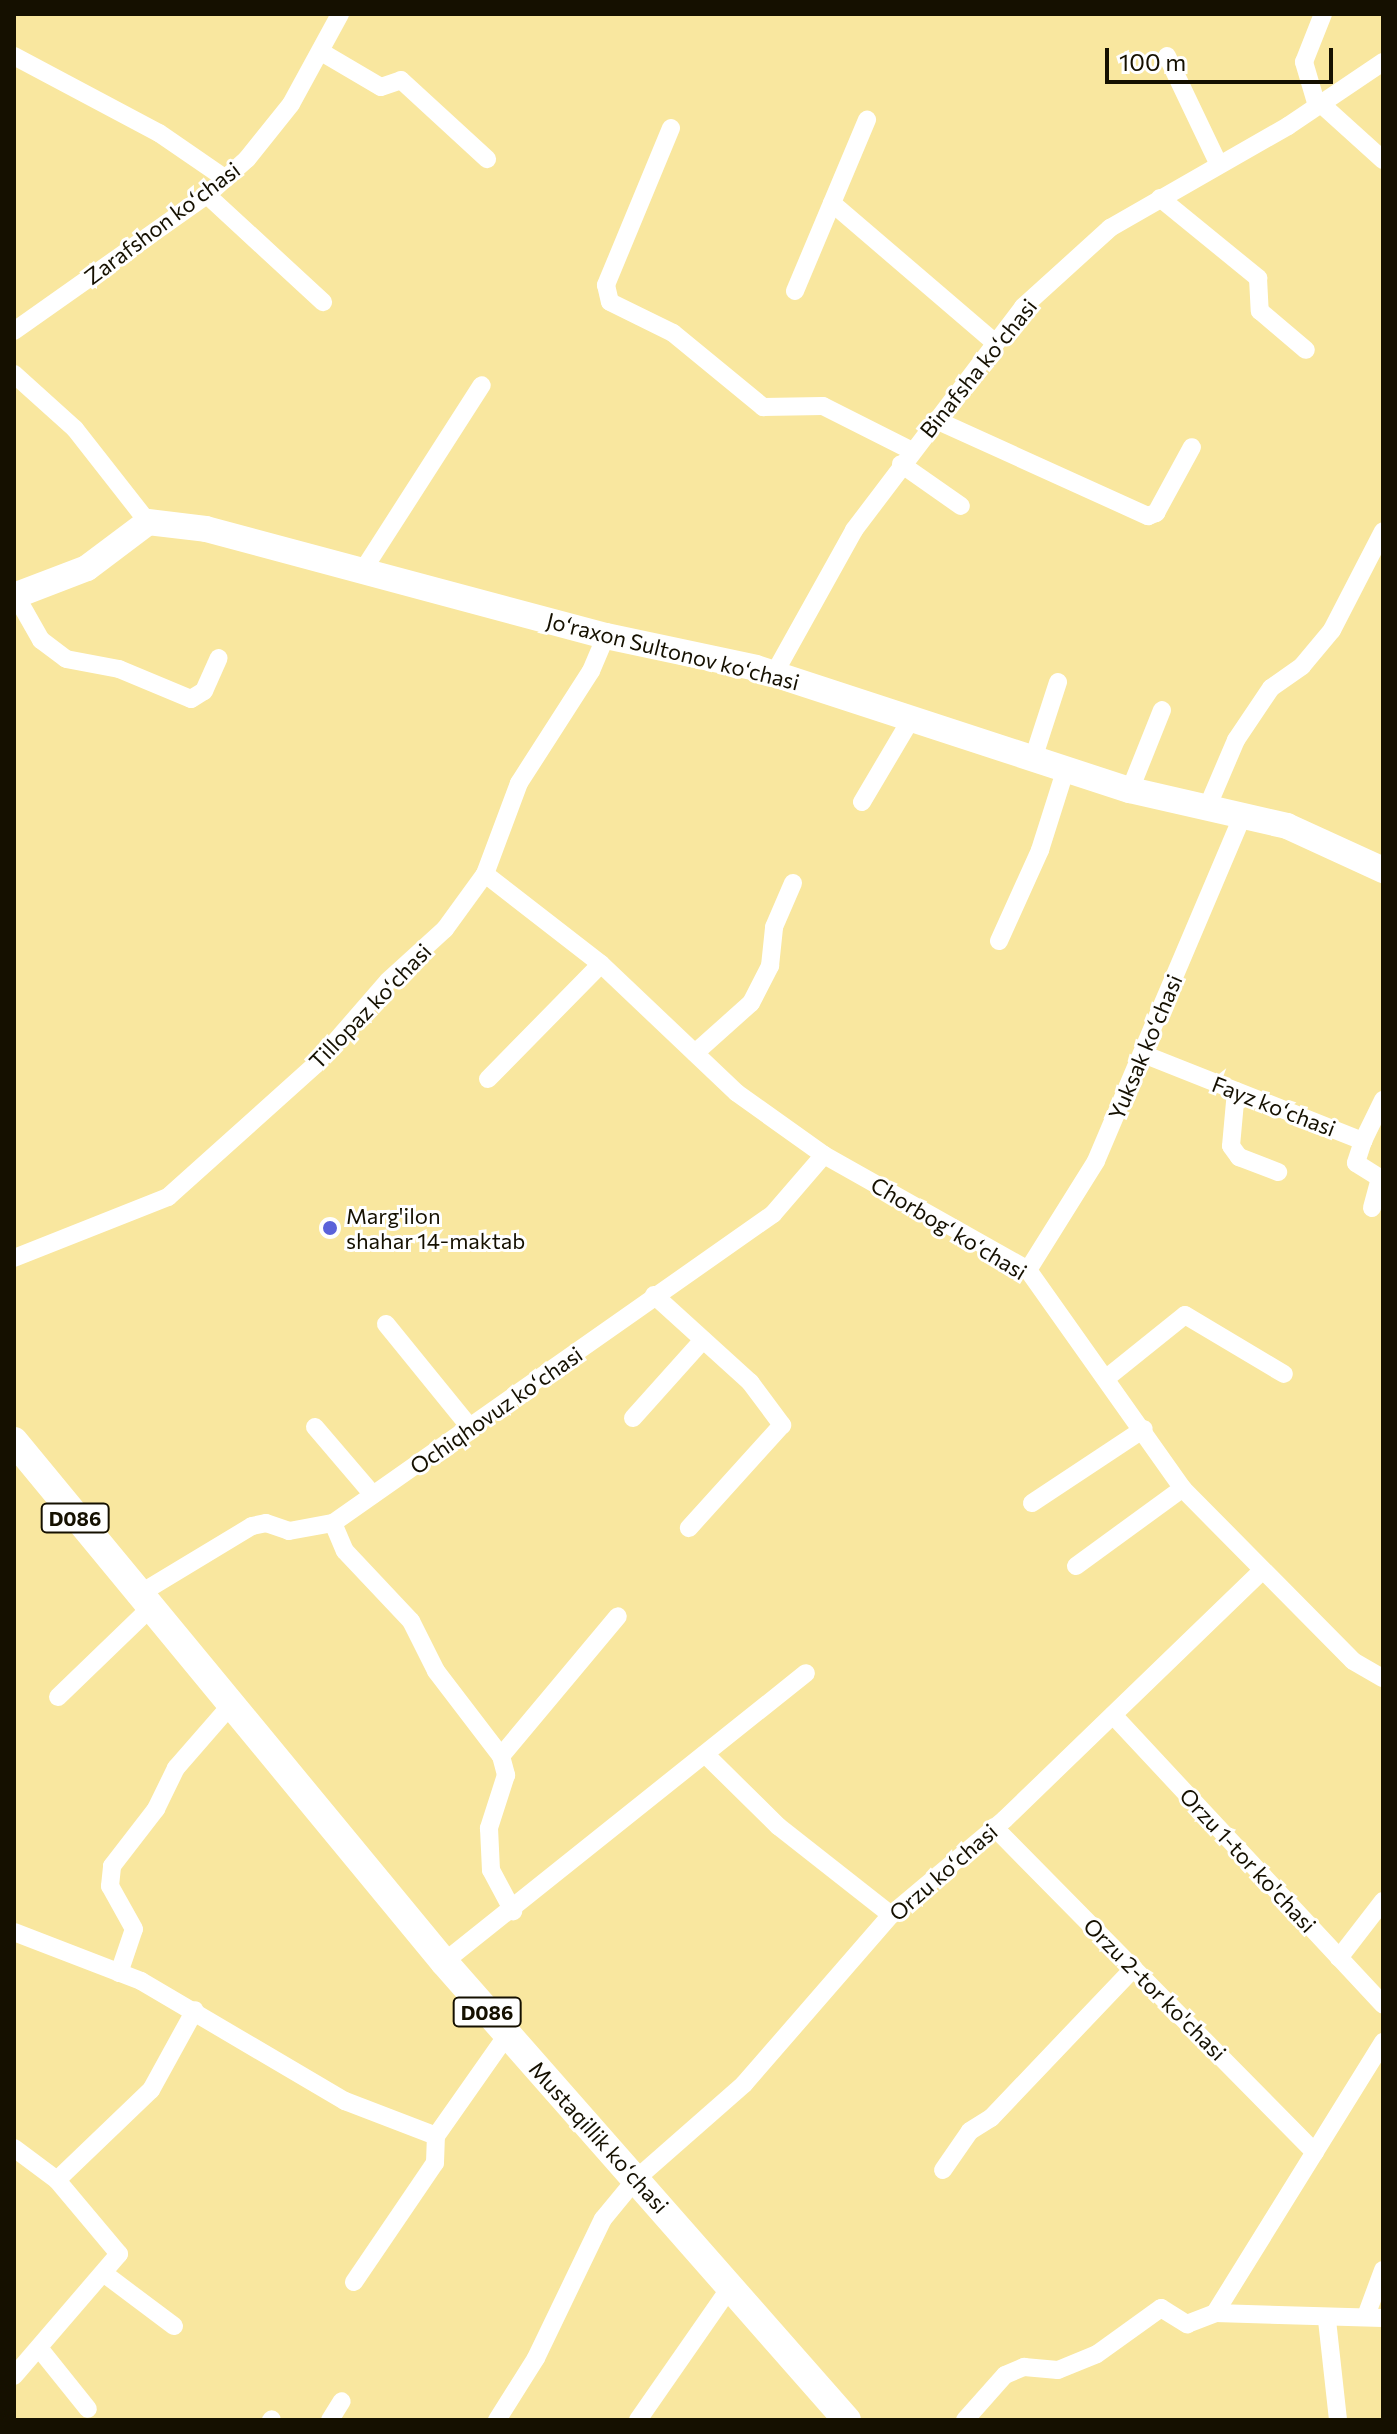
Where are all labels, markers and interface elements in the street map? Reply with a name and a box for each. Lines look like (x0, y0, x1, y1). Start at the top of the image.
scale bar (1109, 32, 1337, 82)
text: 100 m (1119, 47, 1186, 76)
street label: Zarafshon koʻchasi (79, 156, 245, 290)
street label: Binafsha koʻchasi (914, 293, 1042, 443)
street label: Joʻraxon Sultonov koʻchasi (544, 607, 802, 695)
street label: Tillopaz koʻchasi (304, 938, 436, 1074)
street label: Yuksak koʻchasi (1103, 970, 1187, 1124)
street label: Fayz koʻchasi (1208, 1070, 1340, 1142)
street label: Chorbogʻ koʻchasi (866, 1171, 1032, 1285)
place label: Marg'ilon shahar 14-maktab (346, 1202, 525, 1254)
marker: Marg'ilon shahar 14-maktab (321, 1219, 339, 1237)
street label: Ochiqhovuz koʻchasi (405, 1341, 587, 1479)
road number: D086 (39, 1502, 111, 1534)
street label: Orzu 1-tor ko'chasi (1174, 1782, 1322, 1938)
street label: Orzu koʻchasi (884, 1818, 1002, 1926)
street label: Orzu 2-tor ko'chasi (1078, 1912, 1232, 2066)
road number: D086 (451, 1996, 523, 2028)
street label: Mustaqillik koʻchasi (524, 2056, 674, 2218)

